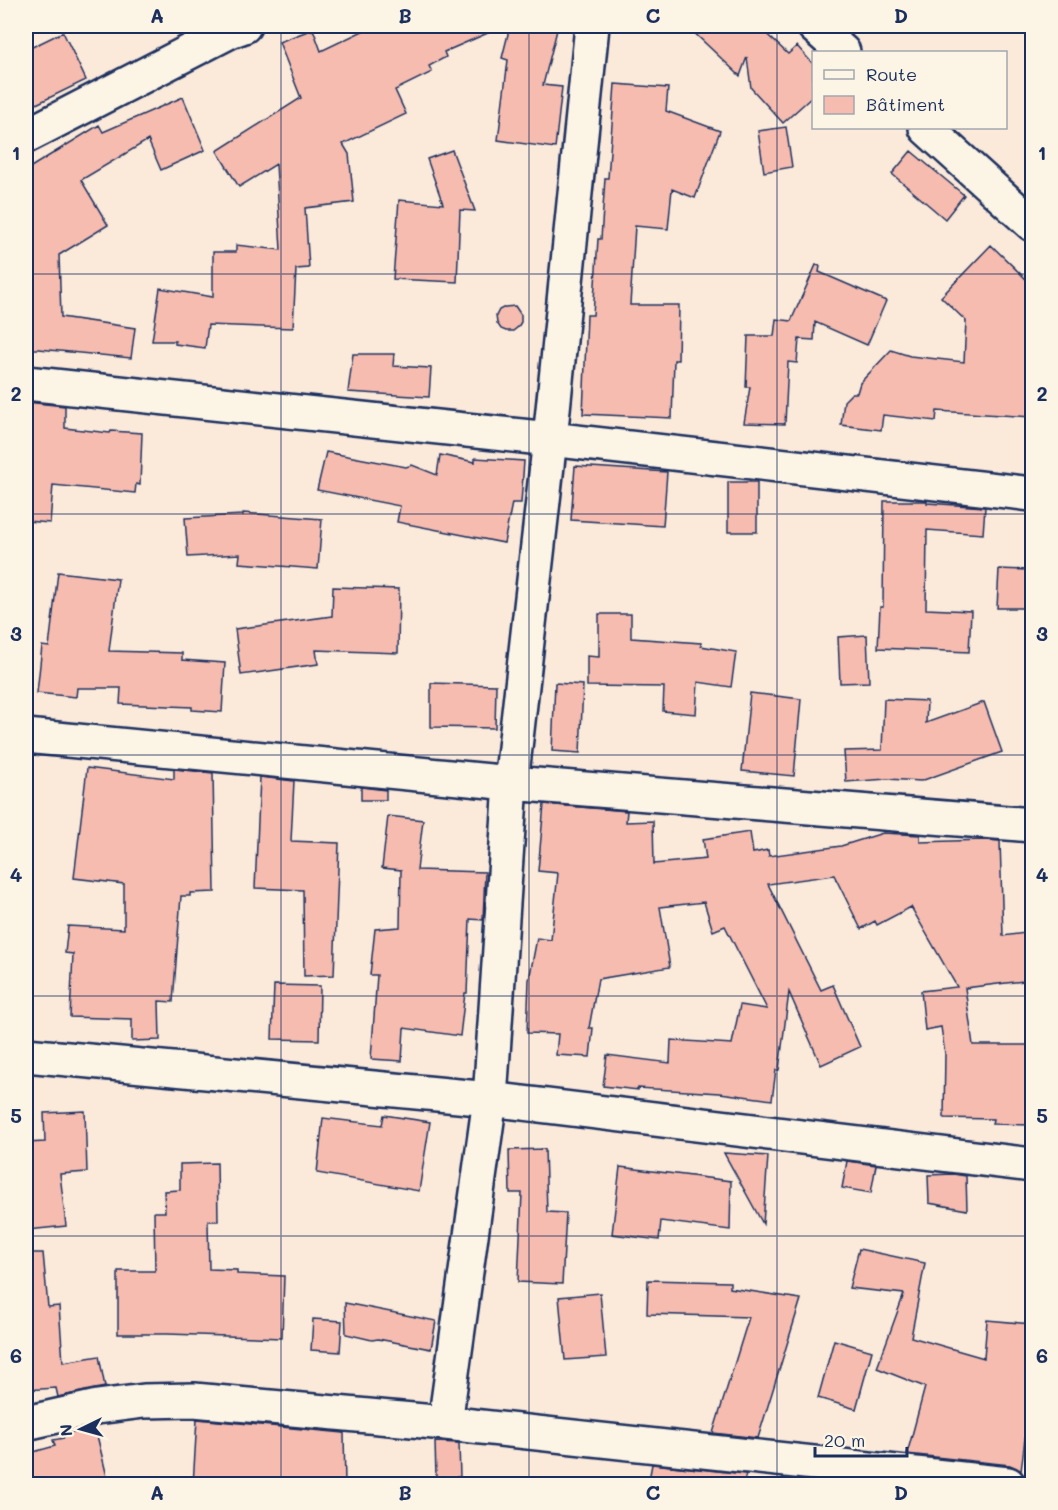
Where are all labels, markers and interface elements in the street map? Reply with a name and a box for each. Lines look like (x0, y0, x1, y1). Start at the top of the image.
text: A (150, 2, 164, 28)
text: B (398, 2, 412, 28)
text: C (646, 2, 661, 28)
text: D (894, 2, 908, 28)
legend (812, 51, 1007, 129)
text: Route (866, 62, 917, 86)
text: Bâtiment (866, 92, 945, 116)
text: 1 (12, 139, 20, 165)
text: 1 (1038, 139, 1046, 165)
text: 2 (10, 380, 22, 406)
text: 2 (1036, 380, 1048, 406)
text: 3 (10, 620, 22, 646)
text: 3 (1036, 620, 1048, 646)
text: 4 (10, 861, 23, 887)
text: 4 (1036, 861, 1049, 887)
text: 5 (10, 1102, 22, 1128)
text: 5 (1036, 1102, 1048, 1128)
text: 6 (10, 1342, 22, 1368)
text: 6 (1036, 1342, 1048, 1368)
north arrow (51, 1399, 111, 1459)
scale bar (815, 1420, 906, 1458)
text: N (55, 1423, 77, 1437)
text: 20 m (824, 1428, 865, 1452)
text: A (150, 1479, 164, 1505)
text: B (398, 1479, 412, 1505)
text: C (646, 1479, 661, 1505)
text: D (894, 1479, 908, 1505)

